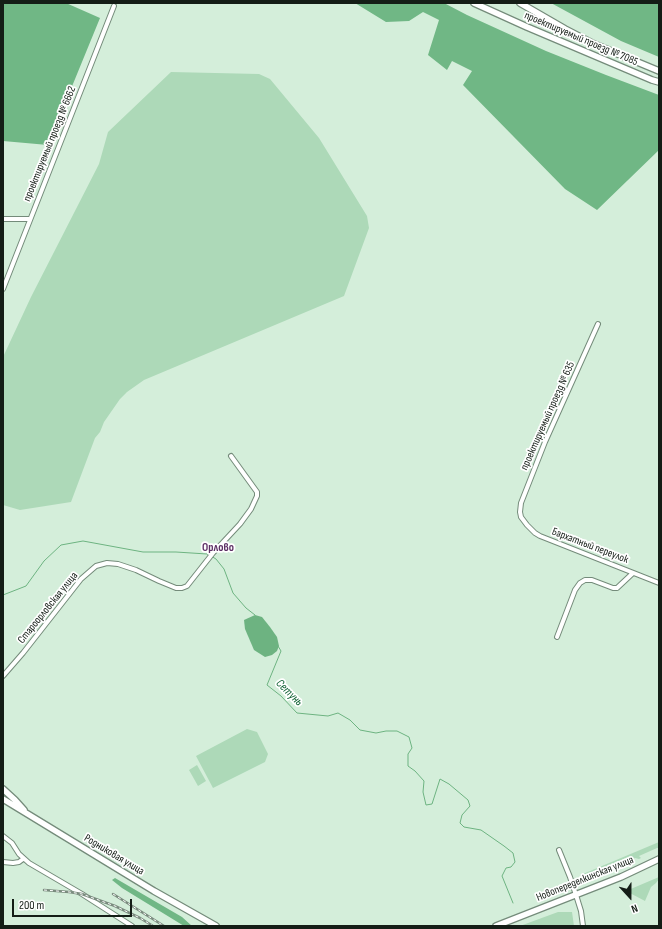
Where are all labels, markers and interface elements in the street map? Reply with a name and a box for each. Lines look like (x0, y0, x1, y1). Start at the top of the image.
street label: проектируемый проезд № 7085 (522, 9, 640, 69)
street label: проектируемый проезд № 6662 (21, 85, 79, 203)
street label: проектируемый проезд № 635 (518, 360, 578, 472)
street label: Бархатный переулок (550, 525, 630, 567)
district label: Орлово (202, 541, 234, 555)
street label: Староорловская улица (15, 570, 81, 646)
water label: Сетунь (273, 677, 305, 709)
street label: Родниковая улица (82, 832, 146, 878)
street label: Новопеределкинская улица (534, 853, 636, 905)
north arrow (610, 877, 650, 917)
scale bar (14, 891, 134, 917)
text: 200 m (19, 898, 44, 913)
text: N (629, 902, 640, 916)

